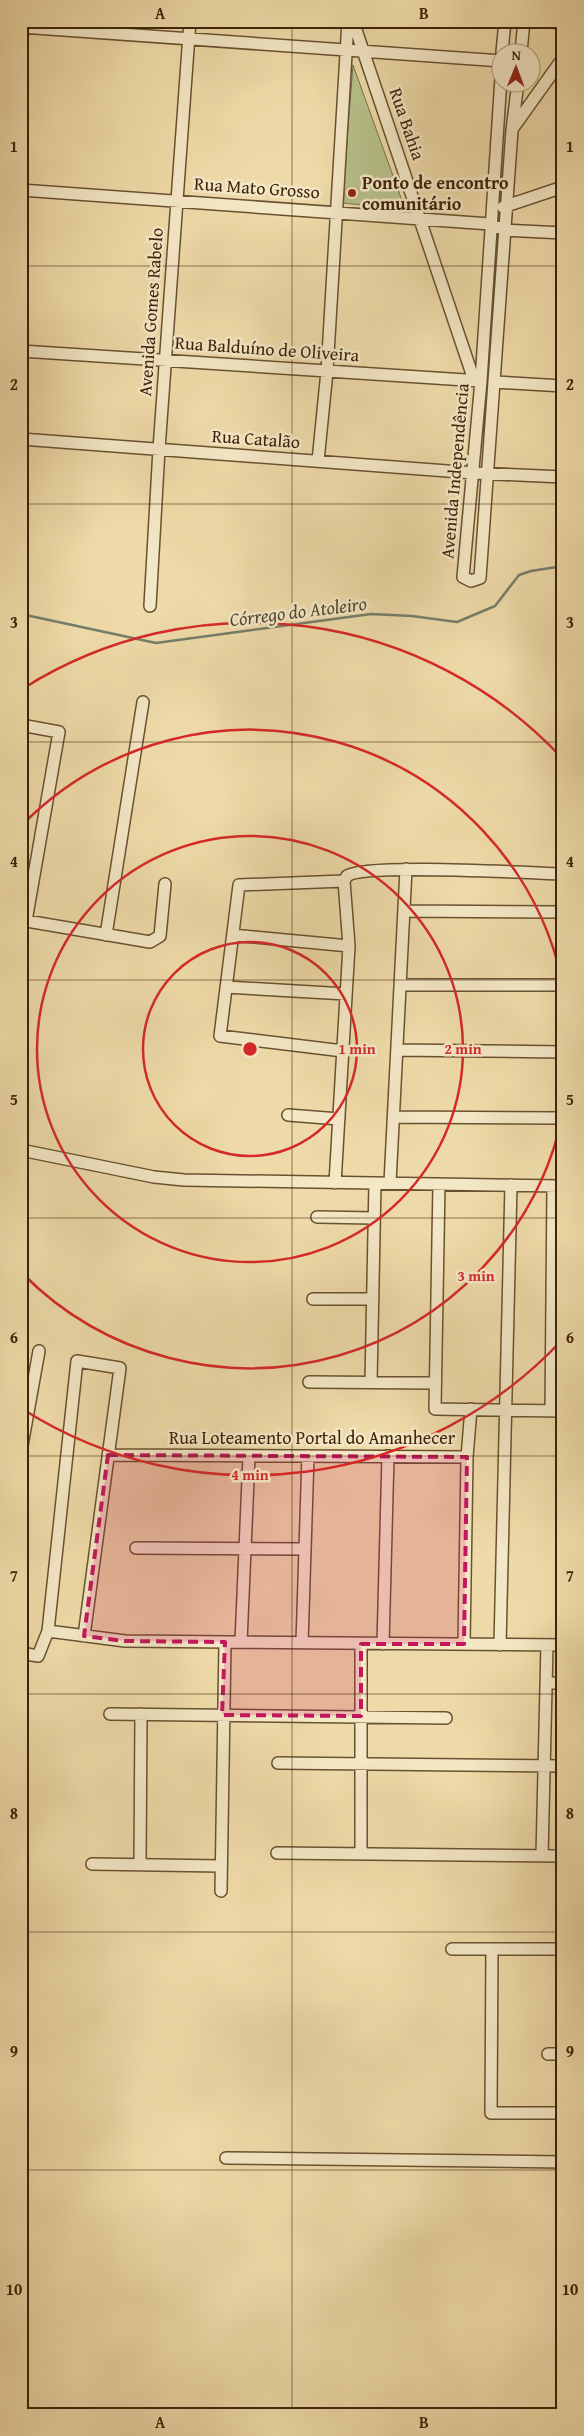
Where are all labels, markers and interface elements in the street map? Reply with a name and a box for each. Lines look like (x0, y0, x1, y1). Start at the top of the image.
text: A (155, 1, 166, 25)
text: B (419, 1, 429, 25)
north arrow (492, 42, 542, 92)
text: N (511, 45, 522, 65)
street label: Rua Bahia (383, 84, 433, 164)
text: 1 (10, 134, 18, 158)
text: 1 (566, 134, 574, 158)
place label: Ponto de encontro comunitário (362, 169, 509, 217)
street label: Rua Mato Grosso (193, 170, 321, 205)
marker: Ponto de encontro comunitário (346, 187, 358, 199)
street label: Avenida Gomes Rabelo (131, 227, 170, 397)
street label: Rua Balduíno de Oliveira (174, 329, 361, 368)
text: 2 (10, 372, 18, 396)
text: 2 (566, 372, 574, 396)
street label: Avenida Independência (433, 382, 476, 560)
street label: Rua Catalão (211, 422, 301, 455)
water label: Córrego do Atoleiro (228, 589, 368, 633)
text: 3 (10, 610, 18, 634)
text: 3 (566, 610, 574, 634)
text: 4 (10, 849, 18, 873)
text: 4 (566, 849, 574, 873)
text: 1 min (338, 1038, 376, 1059)
text: 2 min (444, 1038, 482, 1059)
centre of rings (241, 1040, 259, 1058)
text: 5 (10, 1087, 18, 1111)
text: 5 (566, 1087, 574, 1111)
text: 3 min (457, 1265, 495, 1286)
text: 6 (10, 1325, 18, 1349)
text: 6 (566, 1325, 574, 1349)
street label: Rua Loteamento Portal do Amanhecer (169, 1424, 456, 1451)
text: 4 min (231, 1464, 269, 1485)
text: 7 (10, 1563, 18, 1587)
text: 7 (566, 1563, 574, 1587)
text: 8 (10, 1801, 18, 1825)
text: 8 (566, 1801, 574, 1825)
text: 9 (10, 2039, 18, 2063)
text: 9 (566, 2039, 574, 2063)
text: 10 (6, 2277, 22, 2301)
text: 10 (562, 2277, 578, 2301)
text: A (155, 2410, 166, 2434)
text: B (419, 2410, 429, 2434)

